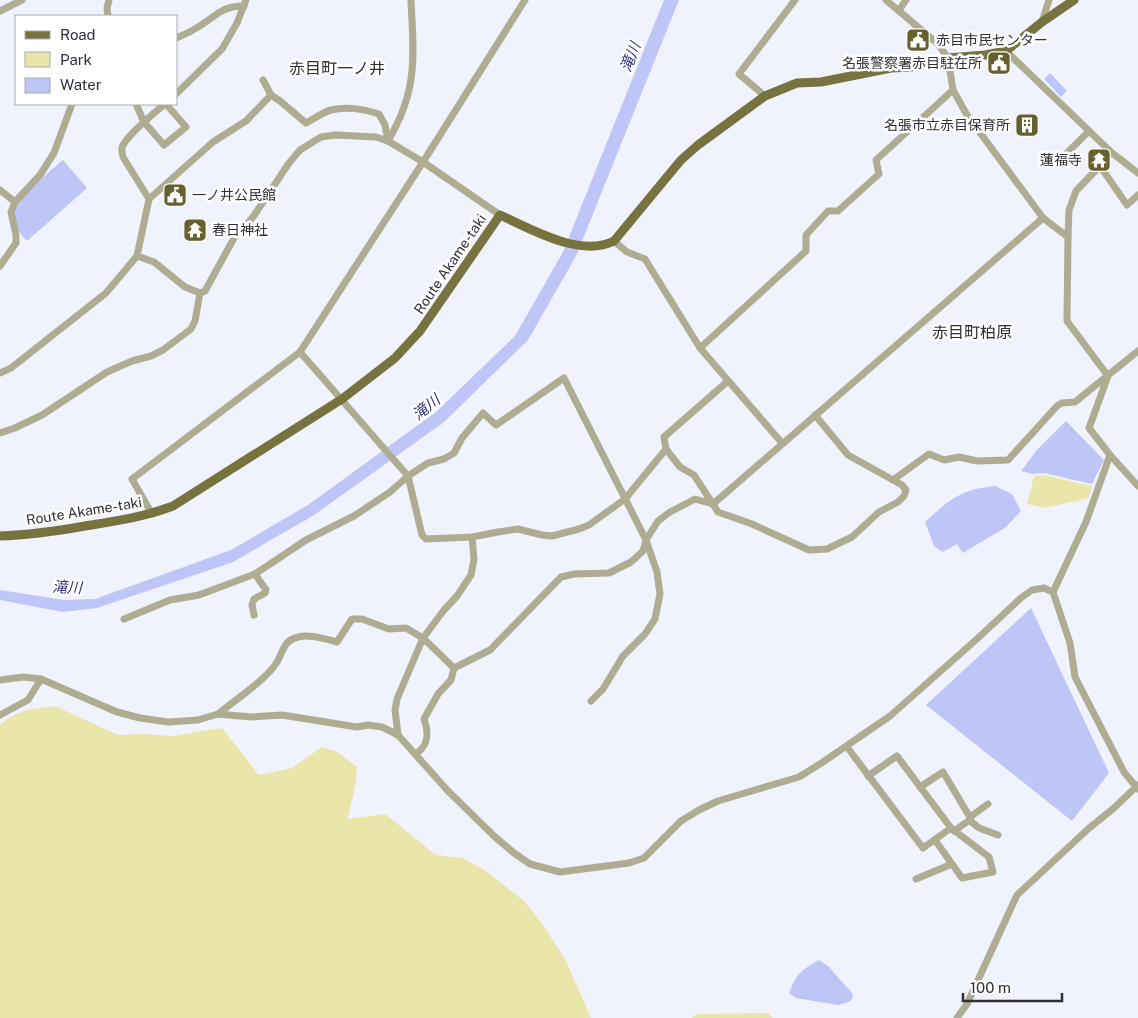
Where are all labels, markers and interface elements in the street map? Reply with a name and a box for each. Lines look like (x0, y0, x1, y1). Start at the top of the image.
legend (15, 15, 178, 105)
text: Road (60, 26, 96, 43)
public building icon: 赤目市民センター (905, 27, 931, 53)
place label: 赤目市民センター (936, 32, 1048, 48)
water label: 滝川 (617, 38, 644, 74)
public building icon: 名張警察署赤目駐在所 (986, 50, 1012, 76)
text: Park (60, 51, 92, 68)
place label: 名張警察署赤目駐在所 (842, 55, 982, 71)
district label: 赤目町一ノ井 (289, 59, 385, 78)
text: Water (60, 76, 102, 93)
building icon: 名張市立赤目保育所 (1014, 112, 1040, 138)
place label: 名張市立赤目保育所 (884, 117, 1010, 133)
temple icon: 蓮福寺 (1086, 147, 1112, 173)
place label: 蓮福寺 (1040, 152, 1082, 168)
public building icon: 一ノ井公民館 (162, 182, 188, 208)
place label: 一ノ井公民館 (192, 187, 276, 203)
street label: Route Akame-taki (411, 211, 489, 317)
temple icon: 春日神社 (182, 217, 208, 243)
place label: 春日神社 (212, 222, 268, 238)
district label: 赤目町柏原 (932, 323, 1012, 342)
water label: 滝川 (409, 390, 445, 423)
street label: Route Akame-taki (25, 494, 143, 528)
water label: 滝川 (52, 578, 84, 596)
scale bar (963, 970, 1062, 1002)
text: 100 m (970, 979, 1011, 996)

